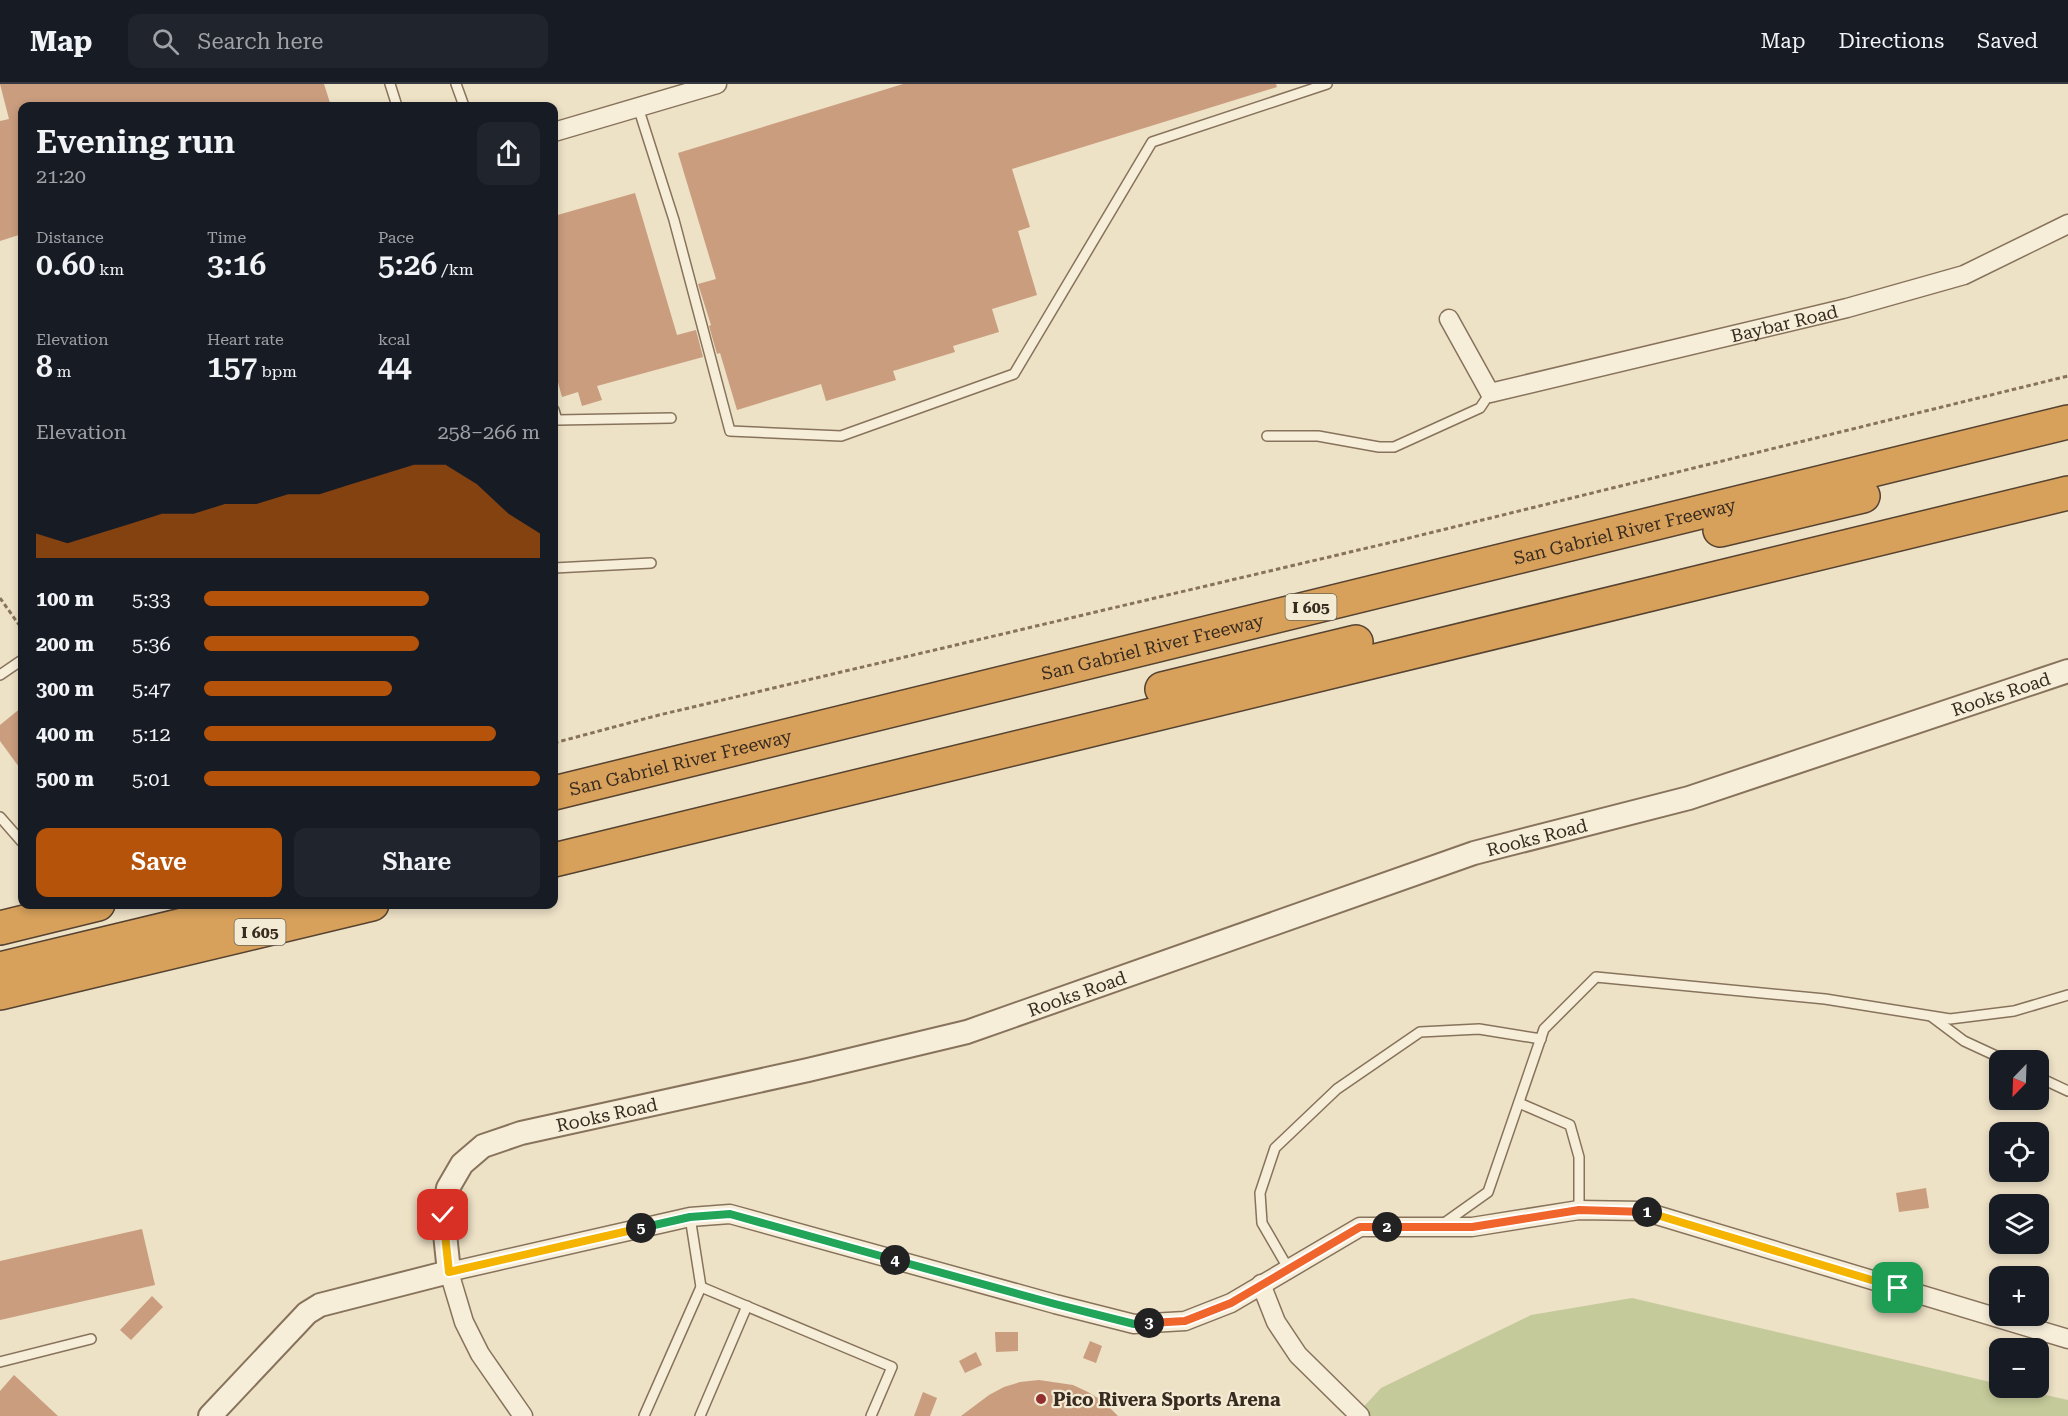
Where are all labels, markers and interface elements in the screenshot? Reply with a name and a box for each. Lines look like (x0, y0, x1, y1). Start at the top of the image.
search box (128, 14, 548, 68)
text: Map (30, 25, 92, 58)
icon: search (149, 25, 182, 58)
text: Search here (197, 29, 323, 54)
text: Map (1761, 29, 1805, 53)
text: Directions (1838, 29, 1944, 53)
text: Saved (1977, 29, 2038, 53)
text: Evening run (36, 122, 235, 161)
button: share (477, 122, 540, 185)
text: 21:20 (36, 164, 86, 188)
text: Distance (36, 228, 104, 247)
text: Time (207, 228, 246, 247)
text: Pace (378, 228, 414, 247)
text: 0.60 (36, 247, 95, 282)
text: 3:16 (207, 247, 266, 282)
text: 5:26 (378, 247, 437, 282)
text: km (95, 260, 124, 279)
text: /km (437, 260, 474, 279)
street label: Baybar Road (1729, 300, 1840, 346)
text: Elevation (36, 330, 109, 349)
text: Heart rate (207, 330, 284, 349)
text: kcal (378, 330, 410, 349)
text: 8 (36, 349, 53, 384)
text: 157 (207, 349, 257, 384)
text: 44 (378, 349, 412, 384)
text: m (53, 362, 71, 381)
text: bpm (257, 362, 297, 381)
text: Elevation (36, 420, 127, 444)
text: 258–266 m (437, 420, 540, 444)
street label: San Gabriel River Freeway (1511, 493, 1738, 568)
text: 100 m (36, 587, 94, 611)
text: 5:33 (132, 587, 171, 611)
road number: I 605 (1286, 594, 1336, 620)
street label: San Gabriel River Freeway (1039, 609, 1266, 684)
text: 200 m (36, 632, 94, 656)
text: 5:36 (132, 632, 171, 656)
street label: Rooks Road (1949, 667, 2053, 720)
text: 300 m (36, 677, 94, 701)
text: 5:47 (132, 677, 171, 701)
text: 400 m (36, 722, 94, 746)
text: 5:12 (132, 722, 171, 746)
street label: San Gabriel River Freeway (567, 725, 794, 799)
text: 500 m (36, 767, 94, 791)
text: 5:01 (132, 767, 171, 791)
street label: Rooks Road (1484, 814, 1590, 860)
button: Save (36, 828, 282, 897)
button: Share (294, 828, 540, 897)
road number: I 605 (234, 919, 286, 945)
street label: Rooks Road (1025, 966, 1129, 1020)
north arrow (1989, 1050, 2049, 1110)
map controls (1989, 1050, 2049, 1398)
street label: Rooks Road (554, 1093, 660, 1135)
button: locate (1989, 1122, 2049, 1182)
pin (417, 1189, 468, 1240)
button: layers (1989, 1194, 2049, 1254)
pin: 1 (1632, 1197, 1662, 1227)
icon: check (426, 1198, 459, 1231)
text: 1 (1643, 1202, 1651, 1221)
pin: 2 (1372, 1212, 1402, 1242)
pin: 5 (626, 1213, 656, 1243)
text: 2 (1383, 1217, 1391, 1236)
text: 5 (637, 1218, 645, 1237)
pin: 4 (880, 1245, 910, 1275)
text: 4 (891, 1250, 899, 1269)
pin (1872, 1262, 1923, 1313)
button: + (1989, 1266, 2049, 1326)
icon: arrive (1881, 1271, 1914, 1304)
pin: 3 (1134, 1308, 1164, 1338)
text: 3 (1145, 1313, 1153, 1332)
button: − (1989, 1338, 2049, 1398)
place label: Pico Rivera Sports Arena (1053, 1389, 1281, 1410)
marker: Pico Rivera Sports Arena (1034, 1392, 1048, 1406)

